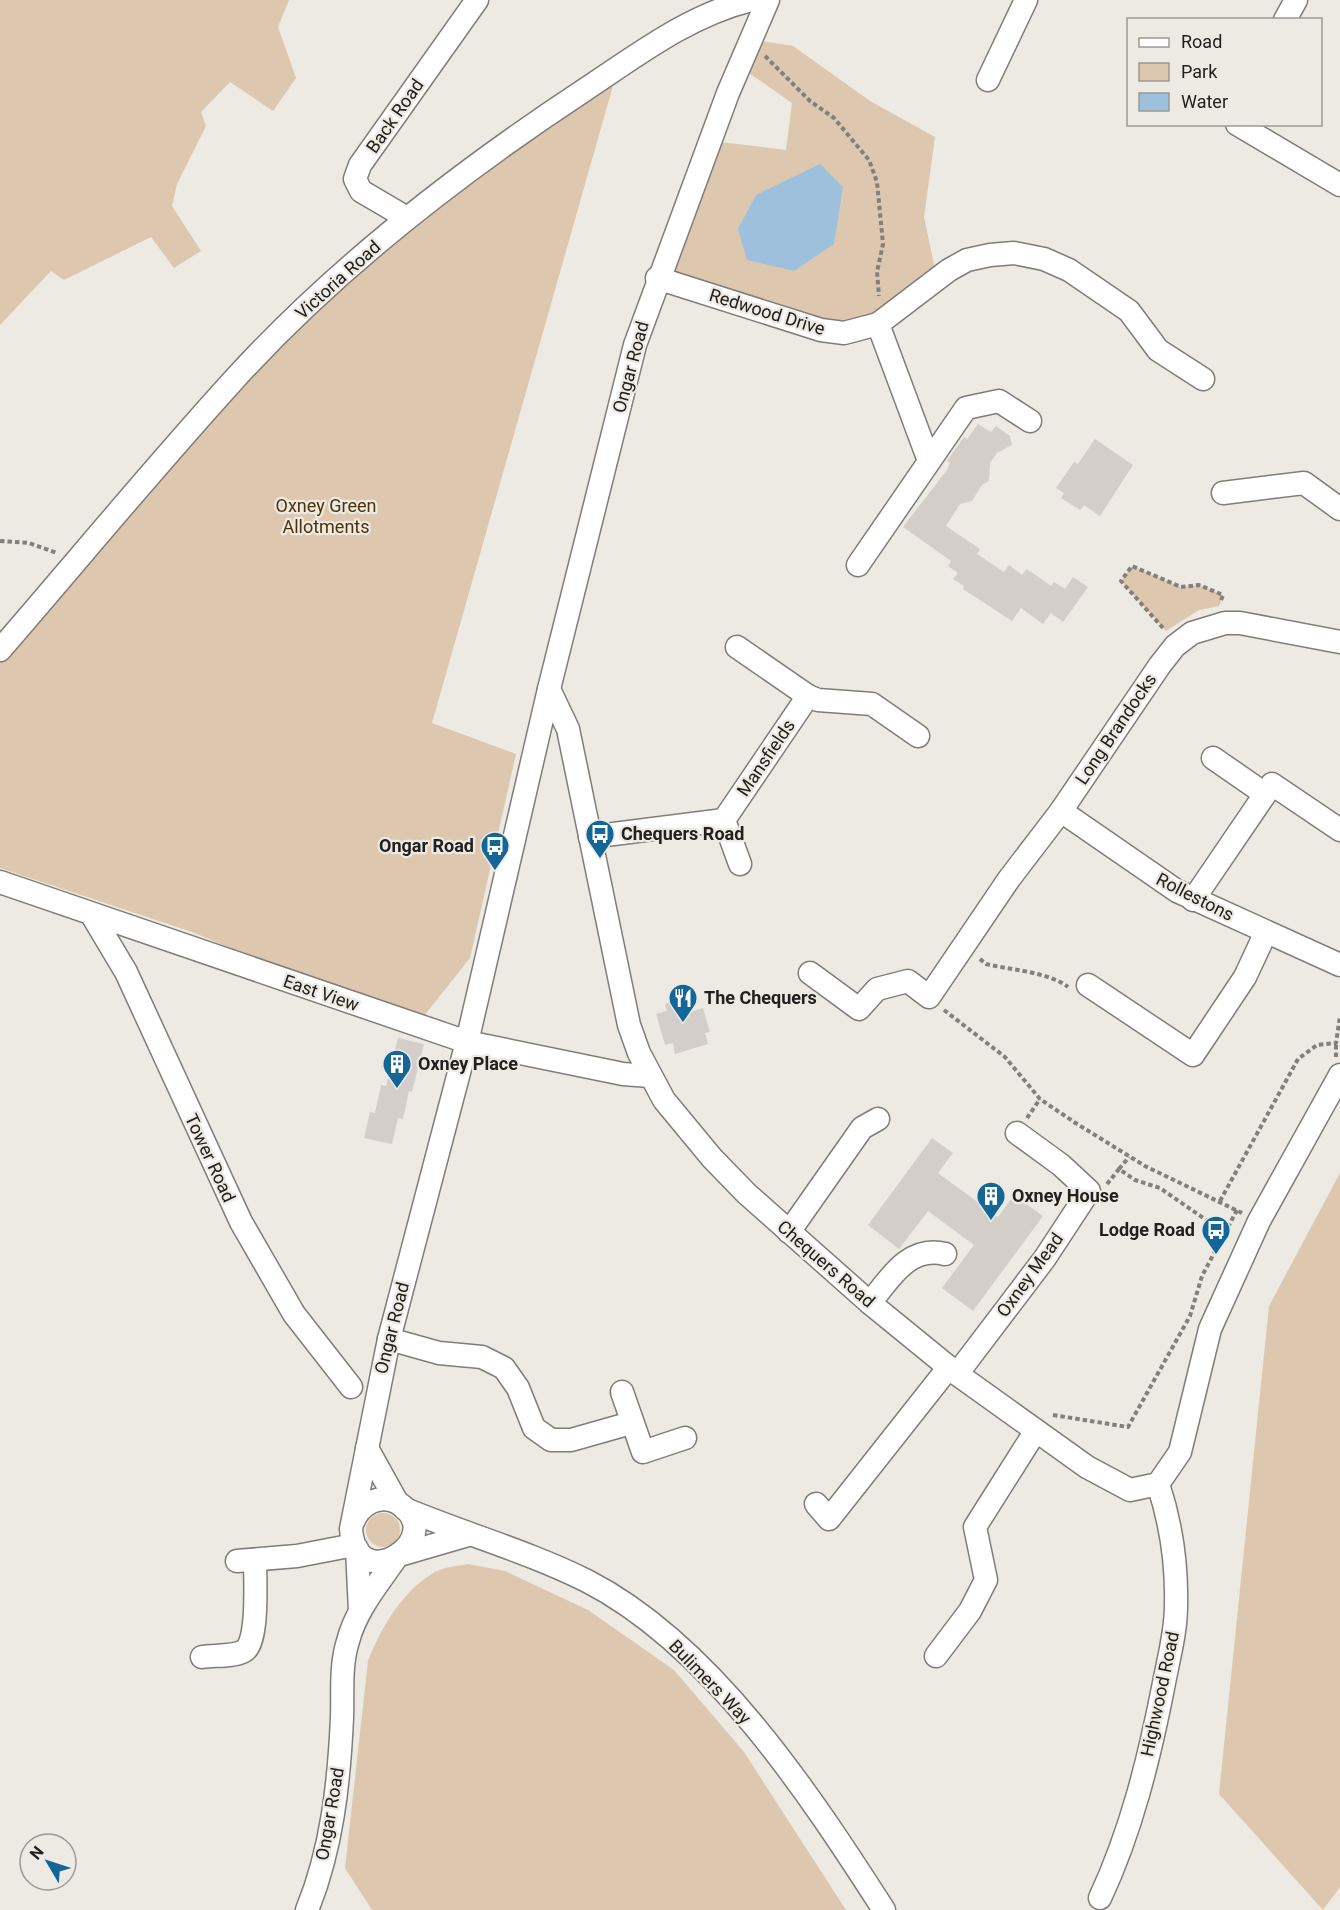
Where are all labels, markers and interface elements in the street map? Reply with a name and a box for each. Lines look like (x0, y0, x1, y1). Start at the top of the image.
legend (1127, 18, 1322, 126)
text: Road (1181, 31, 1222, 52)
text: Park (1181, 61, 1218, 82)
street label: Back Road (362, 75, 428, 157)
text: Water (1181, 91, 1228, 112)
street label: Victoria Road (291, 236, 385, 323)
street label: Redwood Drive (707, 284, 828, 339)
street label: Ongar Road (608, 319, 653, 415)
park label: Oxney Green Allotments (276, 495, 376, 537)
street label: Long Brandocks (1071, 669, 1160, 788)
street label: Mansfields (732, 715, 799, 800)
bus stop icon: Chequers Road (584, 818, 616, 860)
place label: Chequers Road (621, 823, 744, 844)
bus stop icon: Ongar Road (479, 830, 511, 872)
place label: Ongar Road (379, 835, 474, 856)
street label: Rollestons (1153, 868, 1237, 925)
street label: East View (281, 970, 362, 1015)
restaurant icon: The Chequers (667, 982, 699, 1024)
place label: The Chequers (704, 987, 817, 1008)
building icon: Oxney Place (381, 1048, 413, 1090)
place label: Oxney Place (418, 1053, 518, 1074)
street label: Tower Road (181, 1110, 240, 1205)
building icon: Oxney House (975, 1180, 1007, 1222)
place label: Oxney House (1012, 1185, 1119, 1206)
bus stop icon: Lodge Road (1200, 1214, 1232, 1256)
street label: Chequers Road (773, 1216, 879, 1312)
place label: Lodge Road (1099, 1219, 1195, 1240)
street label: Oxney Mead (992, 1229, 1067, 1321)
street label: Ongar Road (370, 1280, 413, 1376)
street label: Highwood Road (1136, 1629, 1183, 1758)
street label: Bulimers Way (665, 1635, 756, 1728)
street label: Ongar Road (311, 1766, 348, 1862)
north arrow (18, 1832, 78, 1892)
text: N (26, 1843, 48, 1863)

